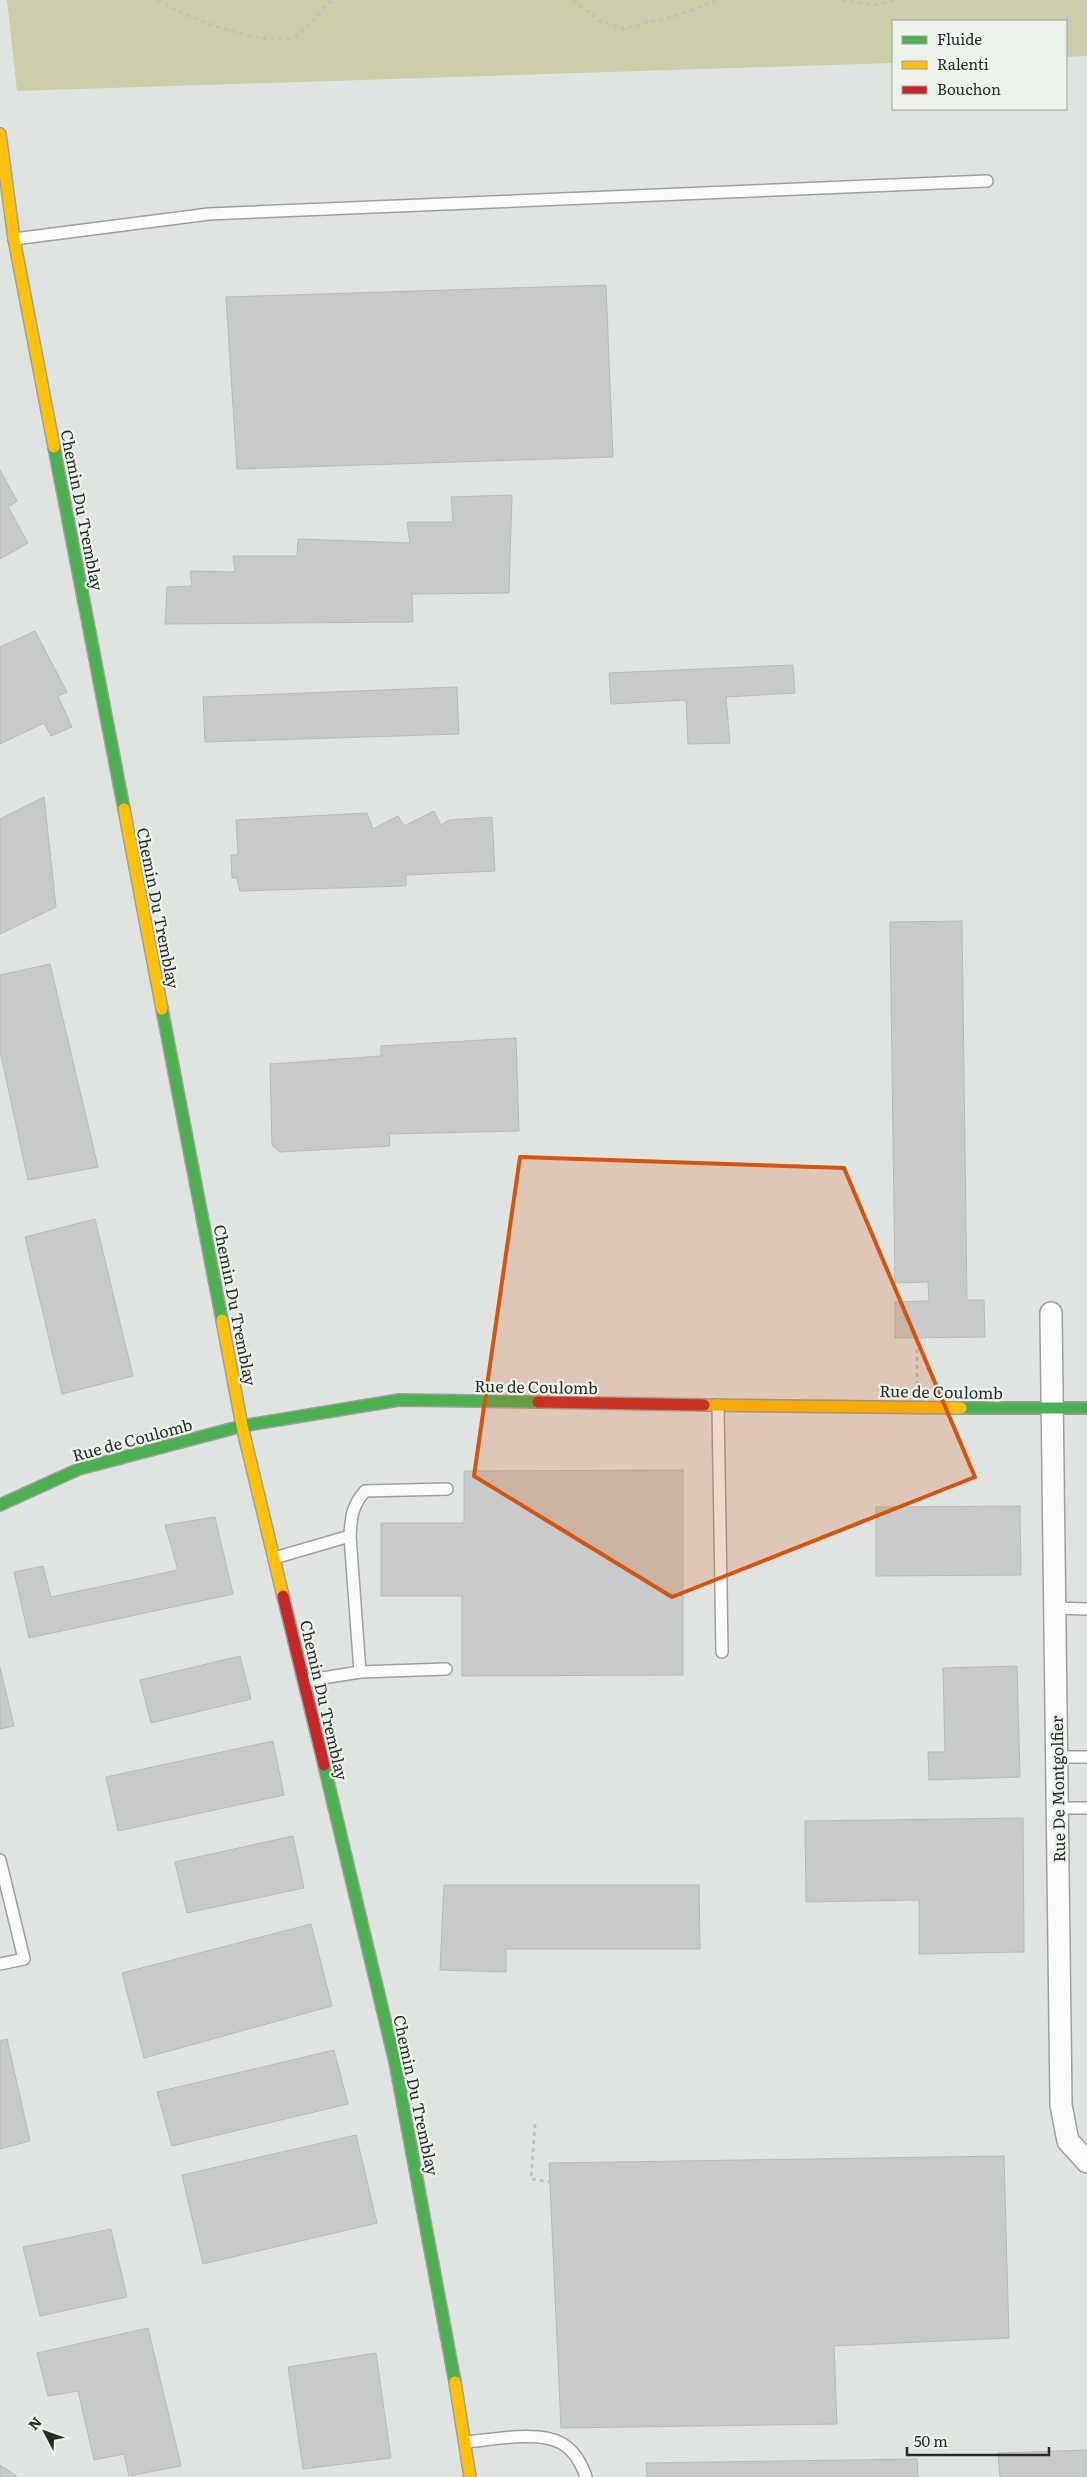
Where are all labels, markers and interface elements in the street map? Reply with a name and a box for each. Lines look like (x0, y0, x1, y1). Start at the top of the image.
legend (892, 20, 1067, 110)
text: Fluide (937, 27, 982, 50)
text: Ralenti (937, 52, 989, 75)
text: Bouchon (937, 77, 1001, 100)
street label: Chemin Du Tremblay (56, 427, 111, 593)
street label: Chemin Du Tremblay (132, 825, 187, 991)
street label: Chemin Du Tremblay (209, 1222, 264, 1388)
street label: Rue de Coulomb (474, 1373, 598, 1399)
street label: Rue de Coulomb (879, 1378, 1003, 1404)
street label: Rue de Coulomb (69, 1411, 195, 1467)
street label: Chemin Du Tremblay (295, 1618, 355, 1783)
street label: Rue De Montgolfier (1044, 1715, 1070, 1863)
street label: Chemin Du Tremblay (388, 2012, 446, 2178)
north arrow (20, 2407, 70, 2457)
text: N (23, 2412, 46, 2434)
scale bar (907, 2424, 1050, 2456)
text: 50 m (914, 2429, 948, 2452)

